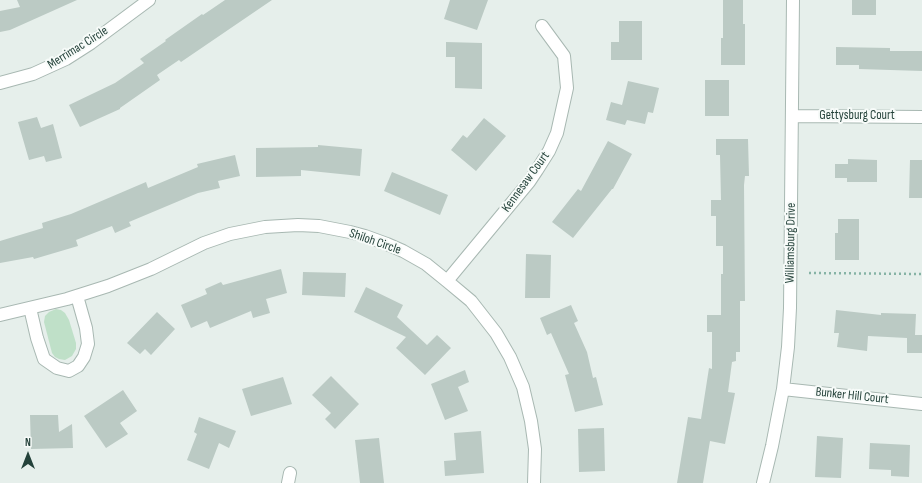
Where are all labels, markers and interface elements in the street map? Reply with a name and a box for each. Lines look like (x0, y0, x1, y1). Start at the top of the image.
street label: Merrimac Circle (45, 23, 111, 73)
street label: Gettysburg Court (819, 108, 895, 124)
street label: Kennesaw Court (499, 149, 553, 215)
street label: Williamsburg Drive (782, 203, 800, 283)
street label: Shiloh Circle (347, 226, 403, 258)
street label: Bunker Hill Court (815, 384, 889, 408)
north arrow (8, 435, 48, 475)
text: N (25, 436, 31, 449)

